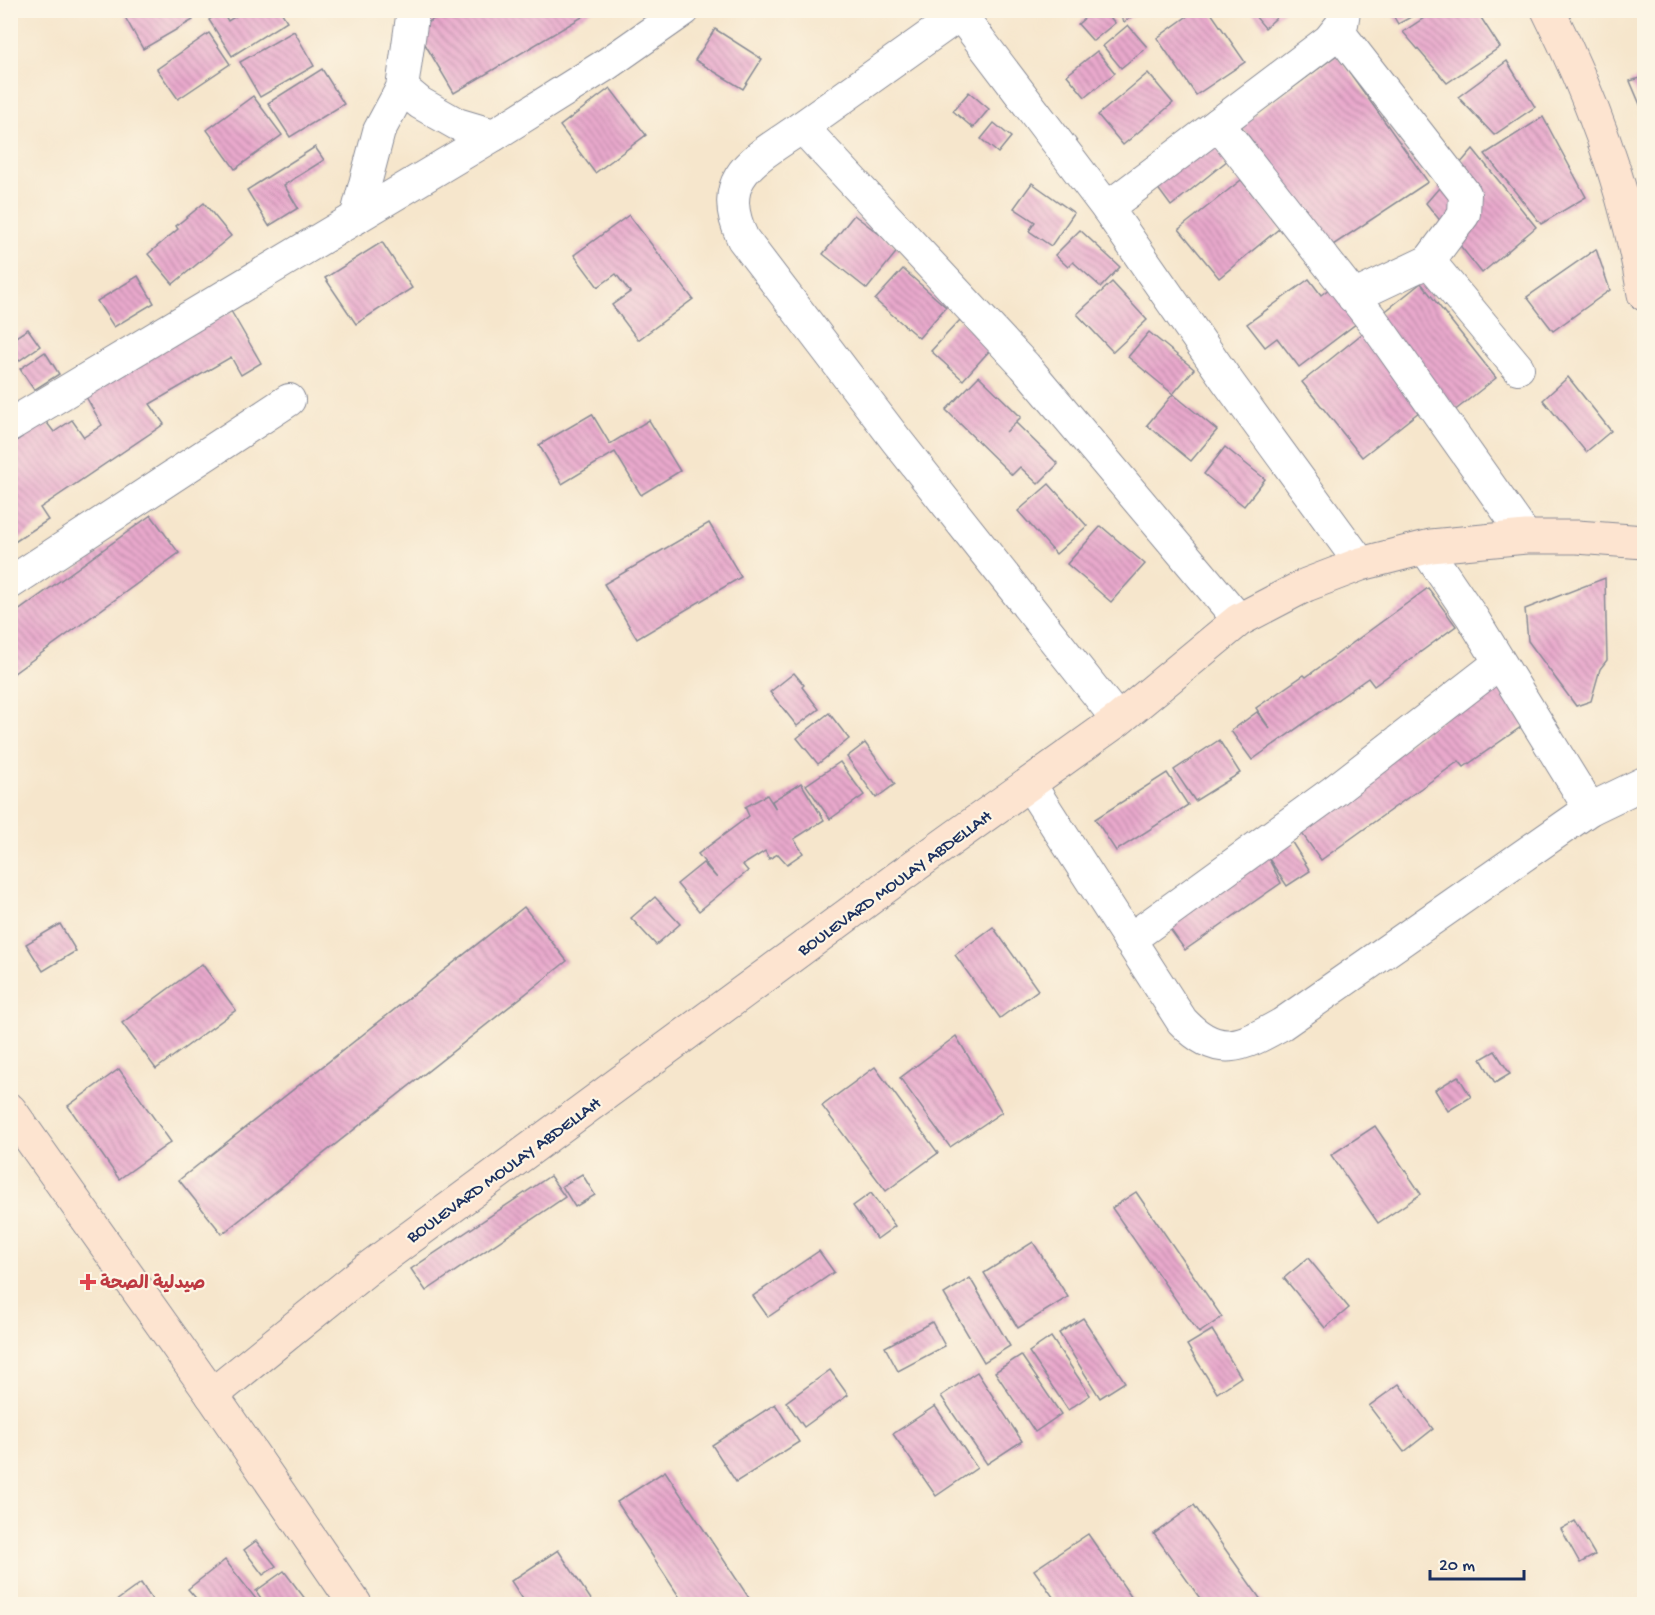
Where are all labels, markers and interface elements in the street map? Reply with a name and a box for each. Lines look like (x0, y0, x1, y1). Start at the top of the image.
street label: BOULEVARD MOULAY ABDELLAH (794, 806, 997, 962)
street label: BOULEVARD MOULAY ABDELLAH (403, 1093, 606, 1249)
place label: صيدلية الصحة (100, 1273, 205, 1295)
marker: صيدلية الصحة (81, 1275, 95, 1289)
scale bar (1430, 1543, 1524, 1581)
text: 20 m (1439, 1556, 1475, 1577)

